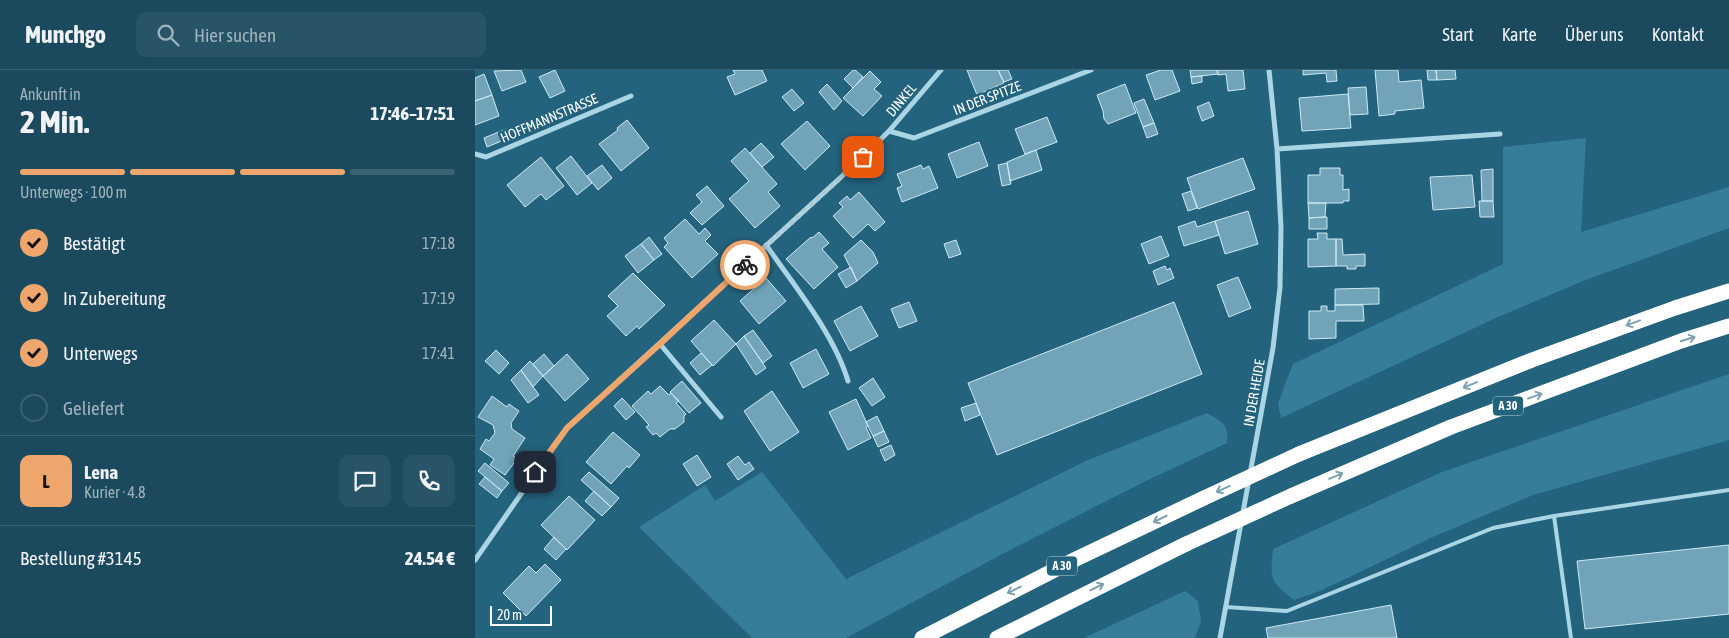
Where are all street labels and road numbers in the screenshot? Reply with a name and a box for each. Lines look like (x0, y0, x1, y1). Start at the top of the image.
street label: IN DER SPITZE (951, 78, 1023, 118)
street label: DINKEL (883, 80, 920, 120)
street label: HOFFMANNSTRASSE (498, 90, 600, 146)
street label: IN DER HEIDE (1240, 358, 1268, 428)
road number: A 30 (1493, 396, 1523, 416)
road number: A 30 (1047, 556, 1077, 576)

